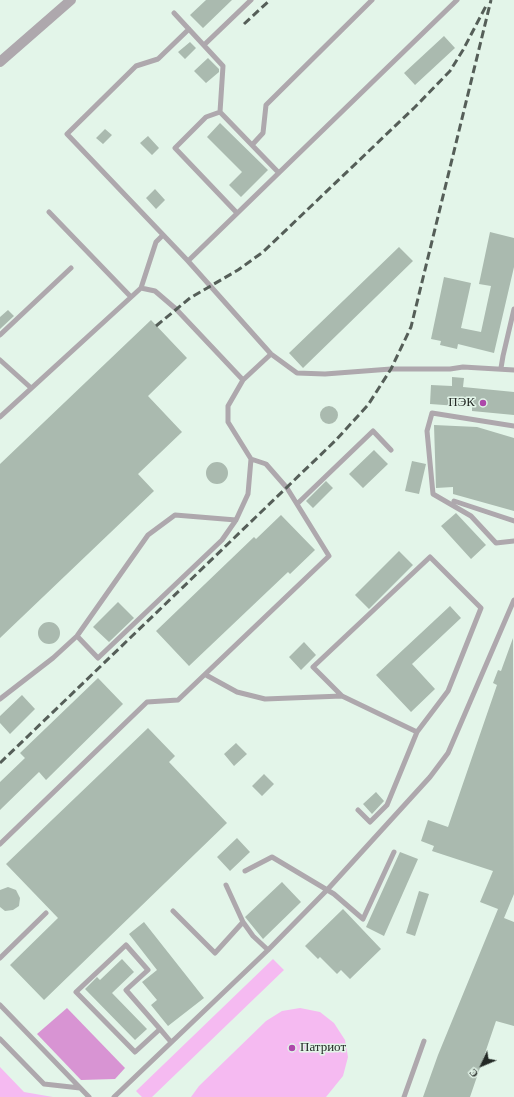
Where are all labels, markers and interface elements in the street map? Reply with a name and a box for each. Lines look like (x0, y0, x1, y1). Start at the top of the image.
place label: ПЭК (448, 395, 475, 411)
marker: ПЭК (478, 398, 488, 408)
place label: Патриот (300, 1040, 346, 1056)
marker: Патриот (287, 1043, 297, 1053)
north arrow (462, 1045, 502, 1085)
text: С (466, 1066, 480, 1080)

